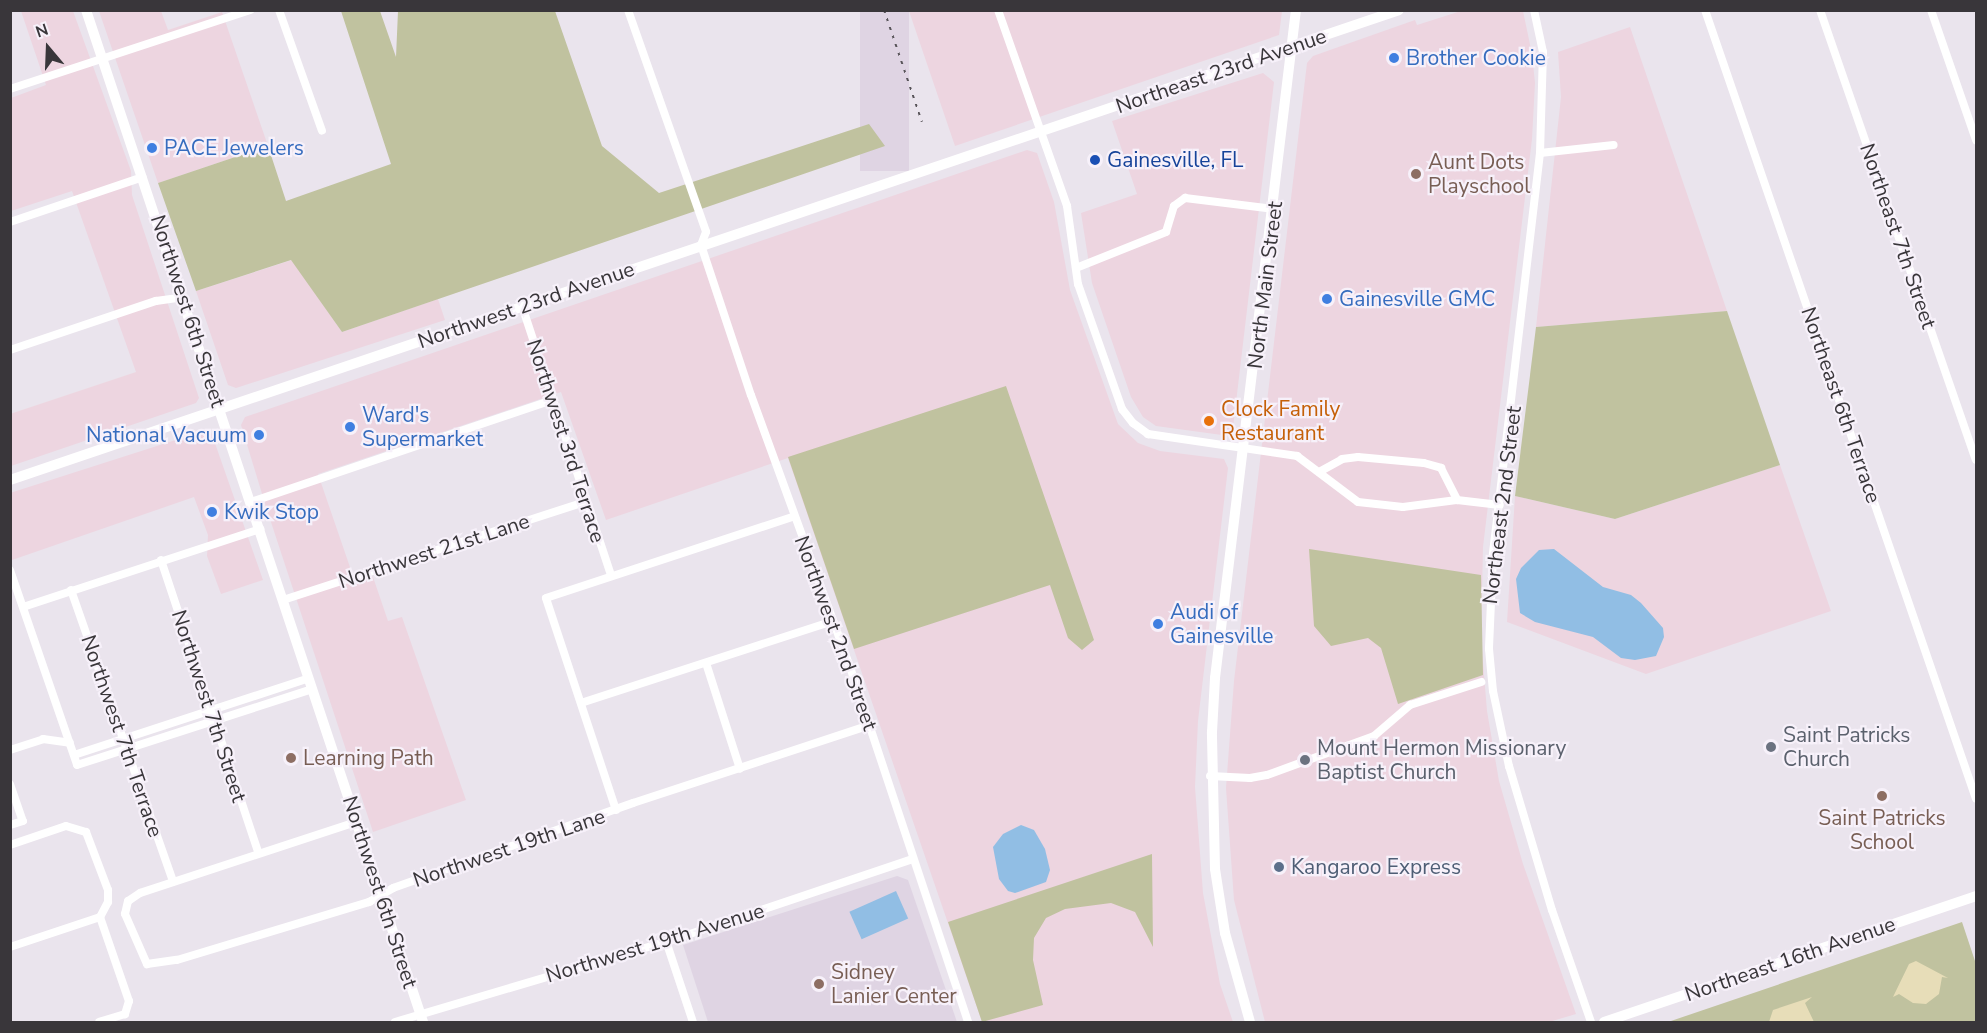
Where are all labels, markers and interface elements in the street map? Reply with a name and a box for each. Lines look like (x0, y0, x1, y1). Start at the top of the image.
north arrow (18, 18, 78, 78)
text: N (33, 19, 51, 43)
street label: Northeast 23rd Avenue (1112, 23, 1330, 119)
place label: Brother Cookie (1406, 45, 1546, 71)
marker: Brother Cookie (1387, 51, 1401, 65)
place label: PACE Jewelers (164, 135, 304, 161)
street label: Northeast 7th Street (1854, 140, 1942, 332)
marker: PACE Jewelers (145, 141, 159, 155)
place label: Gainesville, FL (1107, 147, 1244, 173)
place label: Aunt Dots Playschool (1428, 149, 1530, 199)
marker: Gainesville, FL (1088, 153, 1102, 167)
marker: Aunt Dots Playschool (1409, 167, 1423, 181)
street label: North Main Street (1242, 200, 1288, 370)
street label: Northwest 6th Street (145, 212, 231, 410)
street label: Northwest 23rd Avenue (414, 256, 638, 354)
place label: Gainesville GMC (1339, 286, 1495, 312)
marker: Gainesville GMC (1320, 292, 1334, 306)
street label: Northeast 6th Terrace (1796, 304, 1886, 506)
street label: Northwest 3rd Terrace (521, 336, 611, 546)
place label: Clock Family Restaurant (1221, 396, 1340, 446)
place label: Ward's Supermarket (362, 402, 483, 452)
street label: Northeast 2nd Street (1477, 405, 1527, 605)
marker: Clock Family Restaurant (1202, 414, 1216, 428)
marker: Ward's Supermarket (343, 420, 357, 434)
place label: National Vacuum (86, 422, 247, 448)
marker: National Vacuum (252, 428, 266, 442)
place label: Kwik Stop (224, 499, 319, 525)
marker: Kwik Stop (205, 505, 219, 519)
street label: Northwest 21st Lane (335, 508, 533, 594)
street label: Northwest 2nd Street (789, 532, 883, 734)
place label: Audi of Gainesville (1170, 599, 1273, 649)
street label: Northwest 7th Street (166, 607, 252, 805)
marker: Audi of Gainesville (1151, 617, 1165, 631)
street label: Northwest 7th Terrace (76, 632, 168, 840)
place label: Saint Patricks Church (1783, 722, 1910, 772)
place label: Mount Hermon Missionary Baptist Church (1317, 735, 1566, 785)
marker: Saint Patricks Church (1764, 740, 1778, 754)
place label: Learning Path (303, 745, 434, 771)
marker: Learning Path (284, 751, 298, 765)
marker: Mount Hermon Missionary Baptist Church (1298, 753, 1312, 767)
marker: Saint Patricks School (1875, 789, 1889, 803)
street label: Northwest 6th Street (337, 793, 423, 991)
street label: Northwest 19th Lane (410, 803, 608, 893)
place label: Saint Patricks School (1818, 805, 1946, 855)
place label: Kangaroo Express (1291, 854, 1461, 880)
marker: Kangaroo Express (1272, 860, 1286, 874)
street label: Northwest 19th Avenue (543, 898, 767, 988)
street label: Northeast 16th Avenue (1681, 911, 1899, 1007)
place label: Sidney Lanier Center (831, 959, 957, 1009)
marker: Sidney Lanier Center (812, 977, 826, 991)

